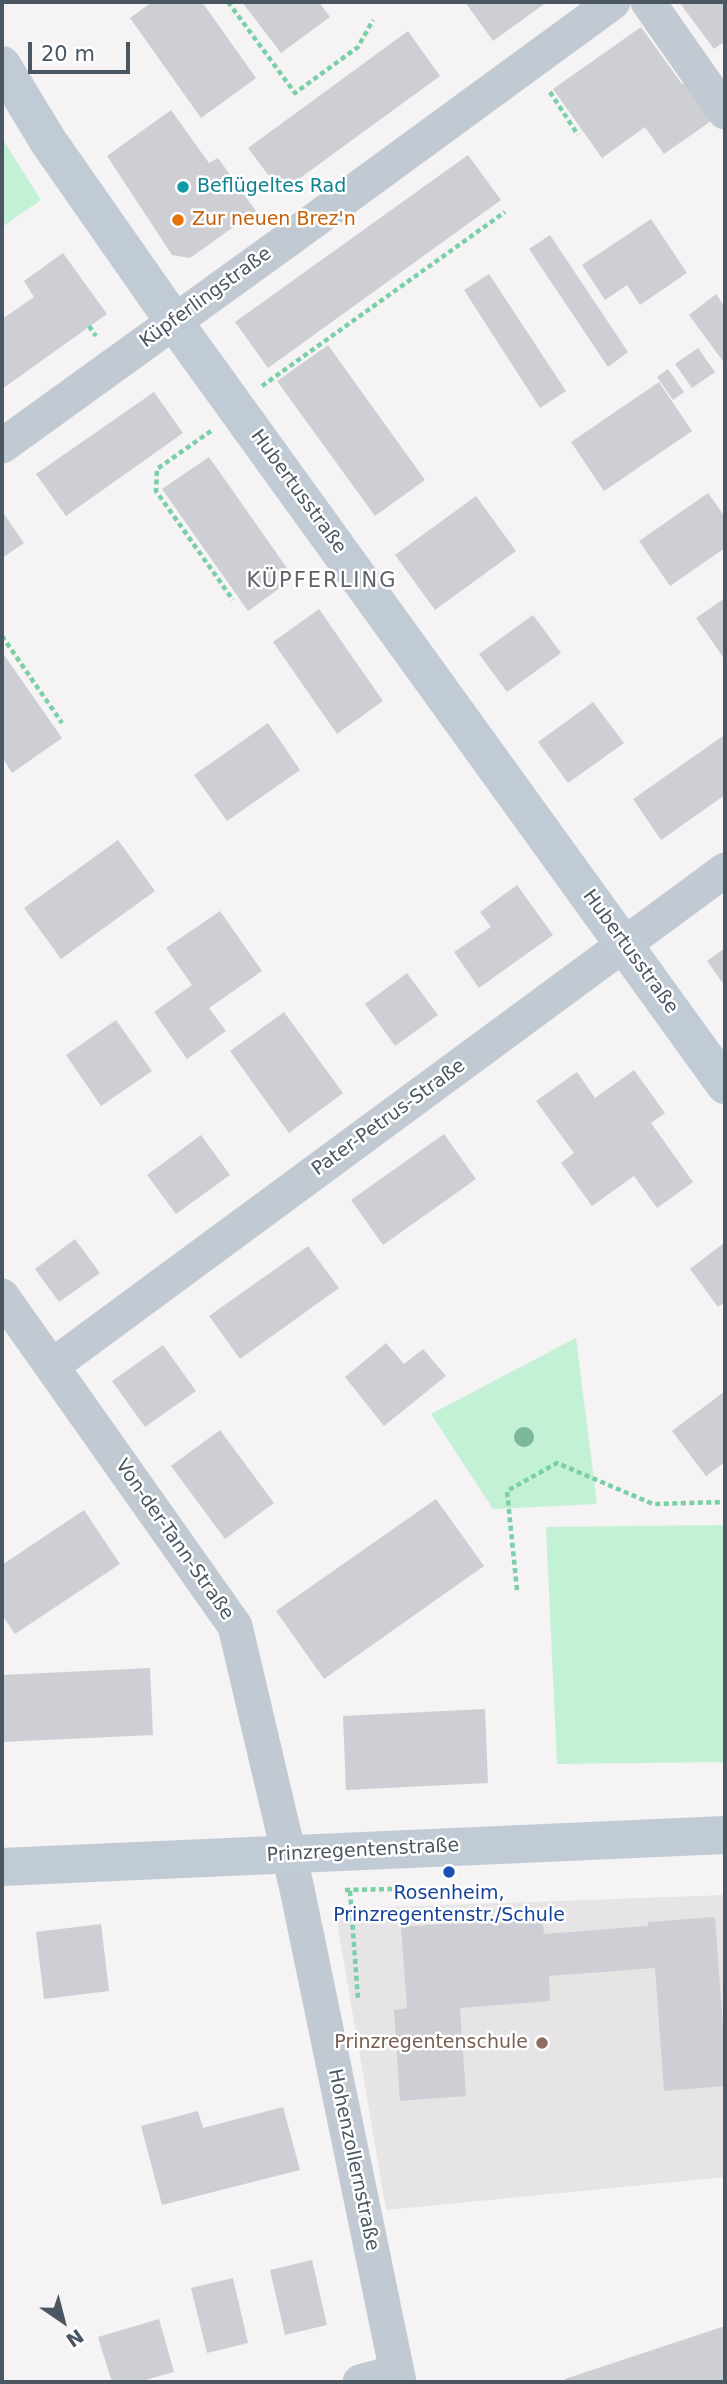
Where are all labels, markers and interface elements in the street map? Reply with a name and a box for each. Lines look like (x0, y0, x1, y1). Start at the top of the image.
scale bar (32, 28, 133, 72)
text: 20 m (41, 42, 95, 66)
place label: Beflügeltes Rad (197, 176, 346, 198)
marker: Beflügeltes Rad (175, 179, 191, 195)
place label: Zur neuen Brez'n (192, 209, 356, 231)
marker: Zur neuen Brez'n (170, 212, 186, 228)
street label: Küpferlingstraße (136, 243, 276, 353)
street label: Hubertusstraße (245, 426, 351, 558)
district label: KÜPFERLING (248, 569, 396, 595)
street label: Hubertusstraße (577, 886, 683, 1018)
street label: Pater-Petrus-Straße (308, 1055, 470, 1181)
street label: Von-der-Tann-Straße (110, 1455, 238, 1625)
street label: Prinzregentenstraße (266, 1835, 460, 1867)
marker: Rosenheim, Prinzregentenstr./Schule (441, 1864, 457, 1880)
place label: Rosenheim, Prinzregentenstr./Schule (333, 1883, 565, 1927)
place label: Prinzregentenschule (334, 2032, 528, 2054)
marker: Prinzregentenschule (534, 2035, 550, 2051)
street label: Hohenzollernstraße (323, 2067, 383, 2253)
north arrow (28, 2286, 98, 2356)
text: N (62, 2325, 88, 2352)

